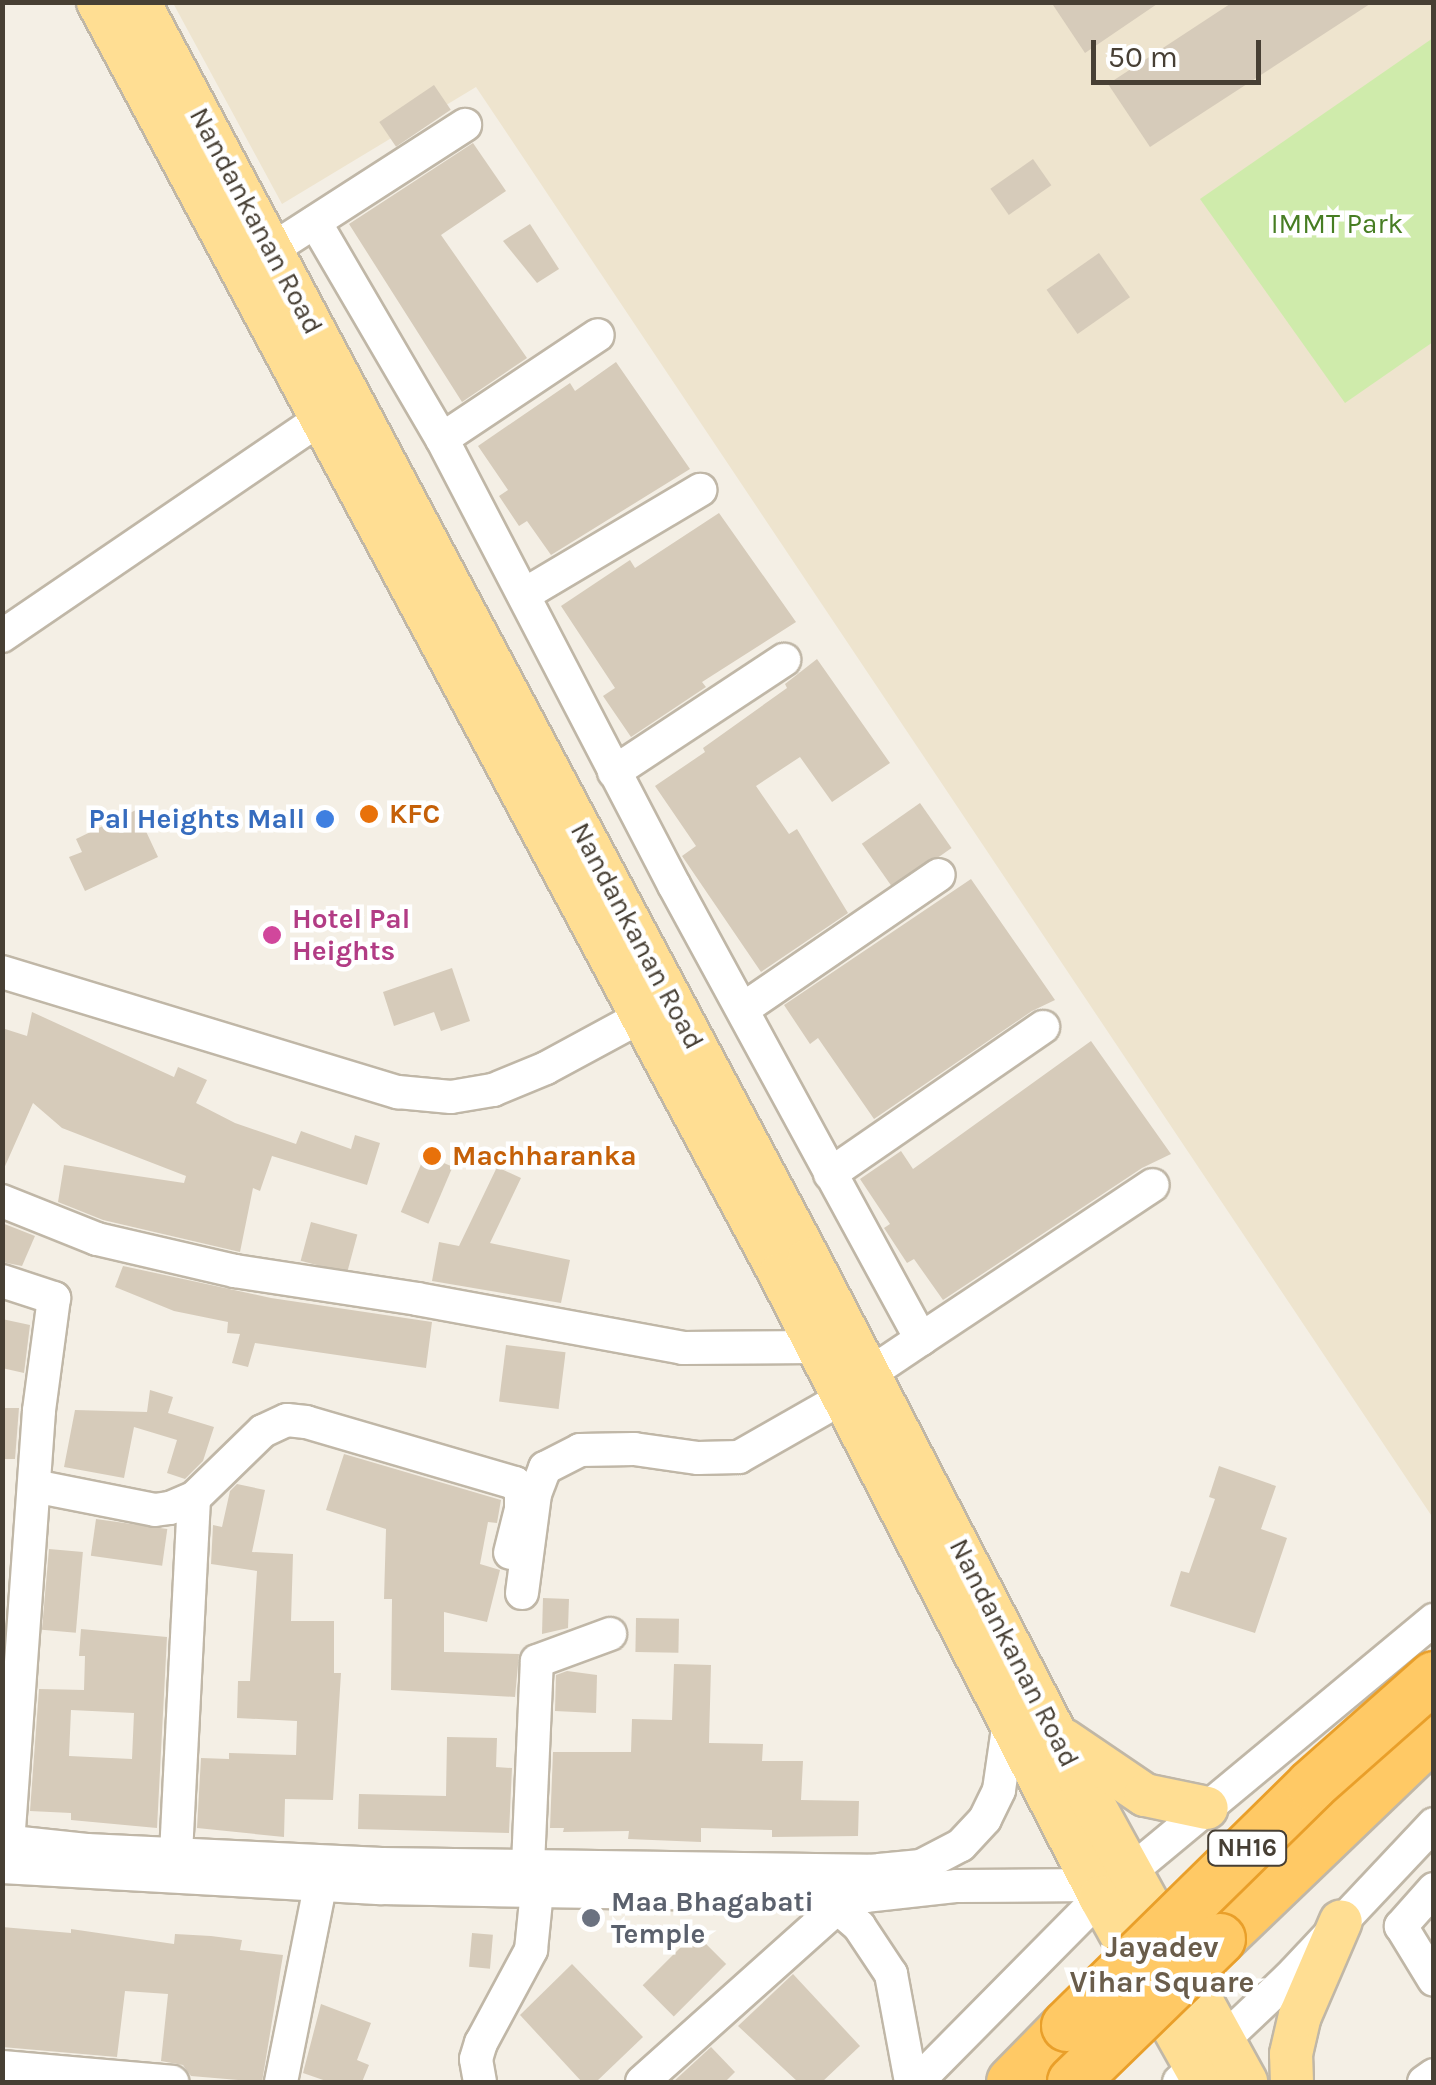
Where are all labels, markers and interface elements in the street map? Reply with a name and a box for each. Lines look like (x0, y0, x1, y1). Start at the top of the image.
scale bar (1096, 20, 1266, 82)
text: 50 m (1108, 39, 1178, 75)
street label: Nandankanan Road (182, 102, 330, 340)
park label: IMMT Park (1271, 207, 1403, 241)
place label: KFC (389, 797, 440, 831)
place label: Pal Heights Mall (88, 802, 305, 836)
marker: KFC (358, 803, 380, 825)
marker: Pal Heights Mall (314, 808, 336, 830)
street label: Nandankanan Road (563, 817, 711, 1055)
place label: Hotel Pal Heights (292, 902, 410, 968)
marker: Hotel Pal Heights (261, 924, 283, 946)
place label: Machharanka (452, 1139, 637, 1173)
marker: Machharanka (421, 1145, 443, 1167)
street label: Nandankanan Road (942, 1533, 1086, 1773)
road number: NH16 (1207, 1828, 1287, 1868)
place label: Maa Bhagabati Temple (611, 1885, 814, 1951)
marker: Maa Bhagabati Temple (580, 1907, 602, 1929)
district label: Jayadev Vihar Square (1070, 1929, 1254, 2000)

